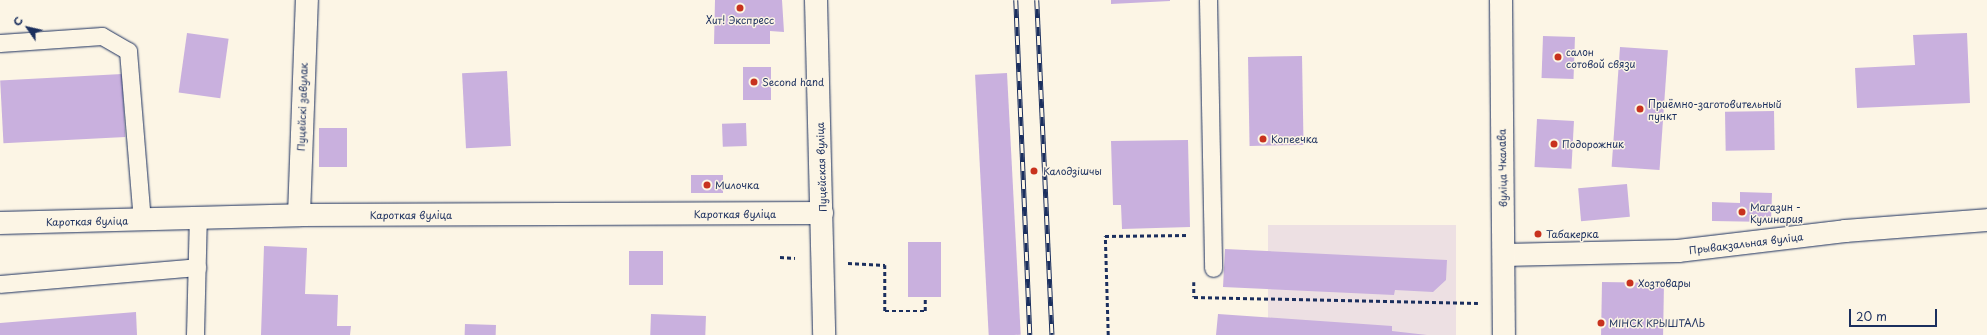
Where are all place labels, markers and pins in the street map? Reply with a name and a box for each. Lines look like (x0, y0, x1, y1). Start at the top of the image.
marker: Хит! Экспресс (735, 3, 745, 13)
place label: Хит! Экспресс (706, 14, 774, 26)
place label: салон сотовой связи (1566, 45, 1635, 68)
marker: салон сотовой связи (1553, 52, 1563, 62)
place label: Second hand (762, 76, 824, 88)
marker: Second hand (749, 77, 759, 87)
place label: Приёмно-заготовительный пункт (1648, 97, 1782, 120)
marker: Приёмно-заготовительный пункт (1635, 104, 1645, 114)
place label: Копеечка (1271, 133, 1318, 145)
marker: Копеечка (1258, 134, 1268, 144)
place label: Подорожник (1562, 138, 1624, 150)
marker: Подорожник (1549, 139, 1559, 149)
marker: Калодзішчы (1028, 165, 1040, 177)
place label: Калодзішчы (1043, 165, 1102, 177)
place label: Милочка (715, 179, 759, 191)
marker: Милочка (702, 180, 712, 190)
place label: Магазин - Кулинария (1750, 200, 1803, 224)
marker: Магазин - Кулинария (1737, 207, 1747, 217)
place label: Табакерка (1546, 228, 1599, 240)
marker: Табакерка (1533, 229, 1543, 239)
place label: Хозтовары (1638, 277, 1691, 289)
marker: Хозтовары (1625, 278, 1635, 288)
place label: МІНСК КРЫШТАЛЬ (1609, 317, 1705, 329)
marker: МІНСК КРЫШТАЛЬ (1596, 318, 1606, 328)

